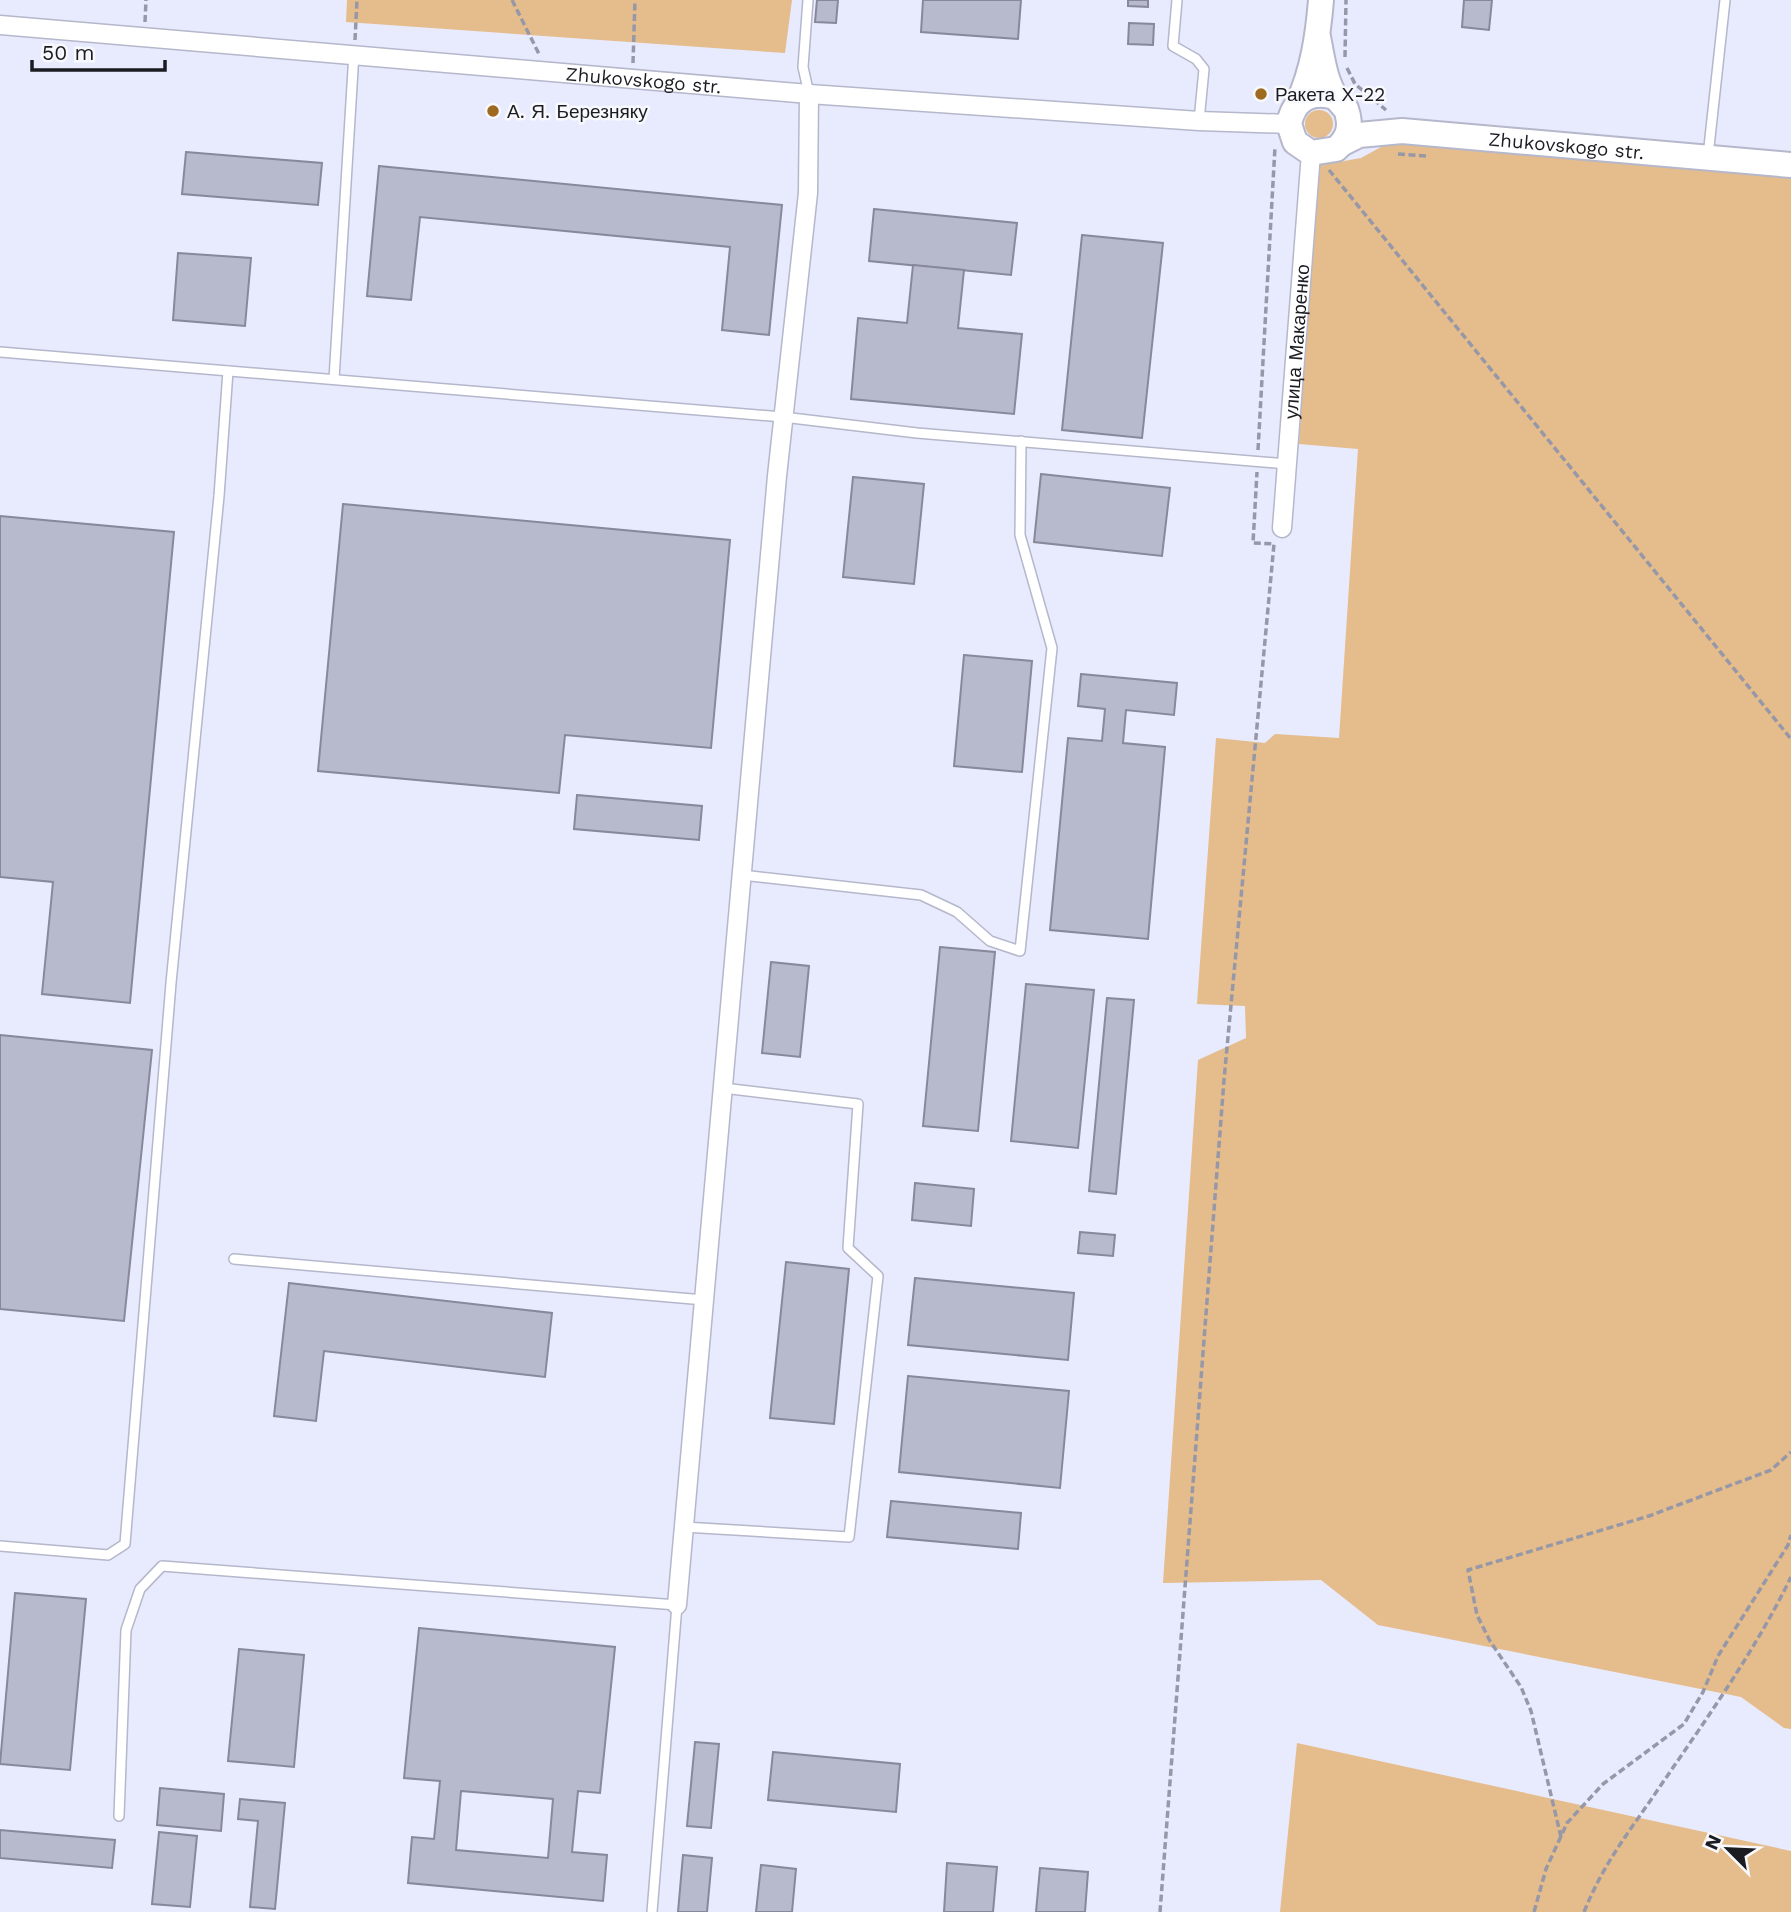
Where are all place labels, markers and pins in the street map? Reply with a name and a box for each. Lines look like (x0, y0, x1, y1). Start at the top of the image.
place label: Ракета Х-22 (1275, 83, 1385, 106)
marker: Ракета Х-22 (1253, 86, 1269, 102)
place label: А. Я. Березняку (507, 100, 648, 123)
marker: А. Я. Березняку (485, 103, 501, 119)

